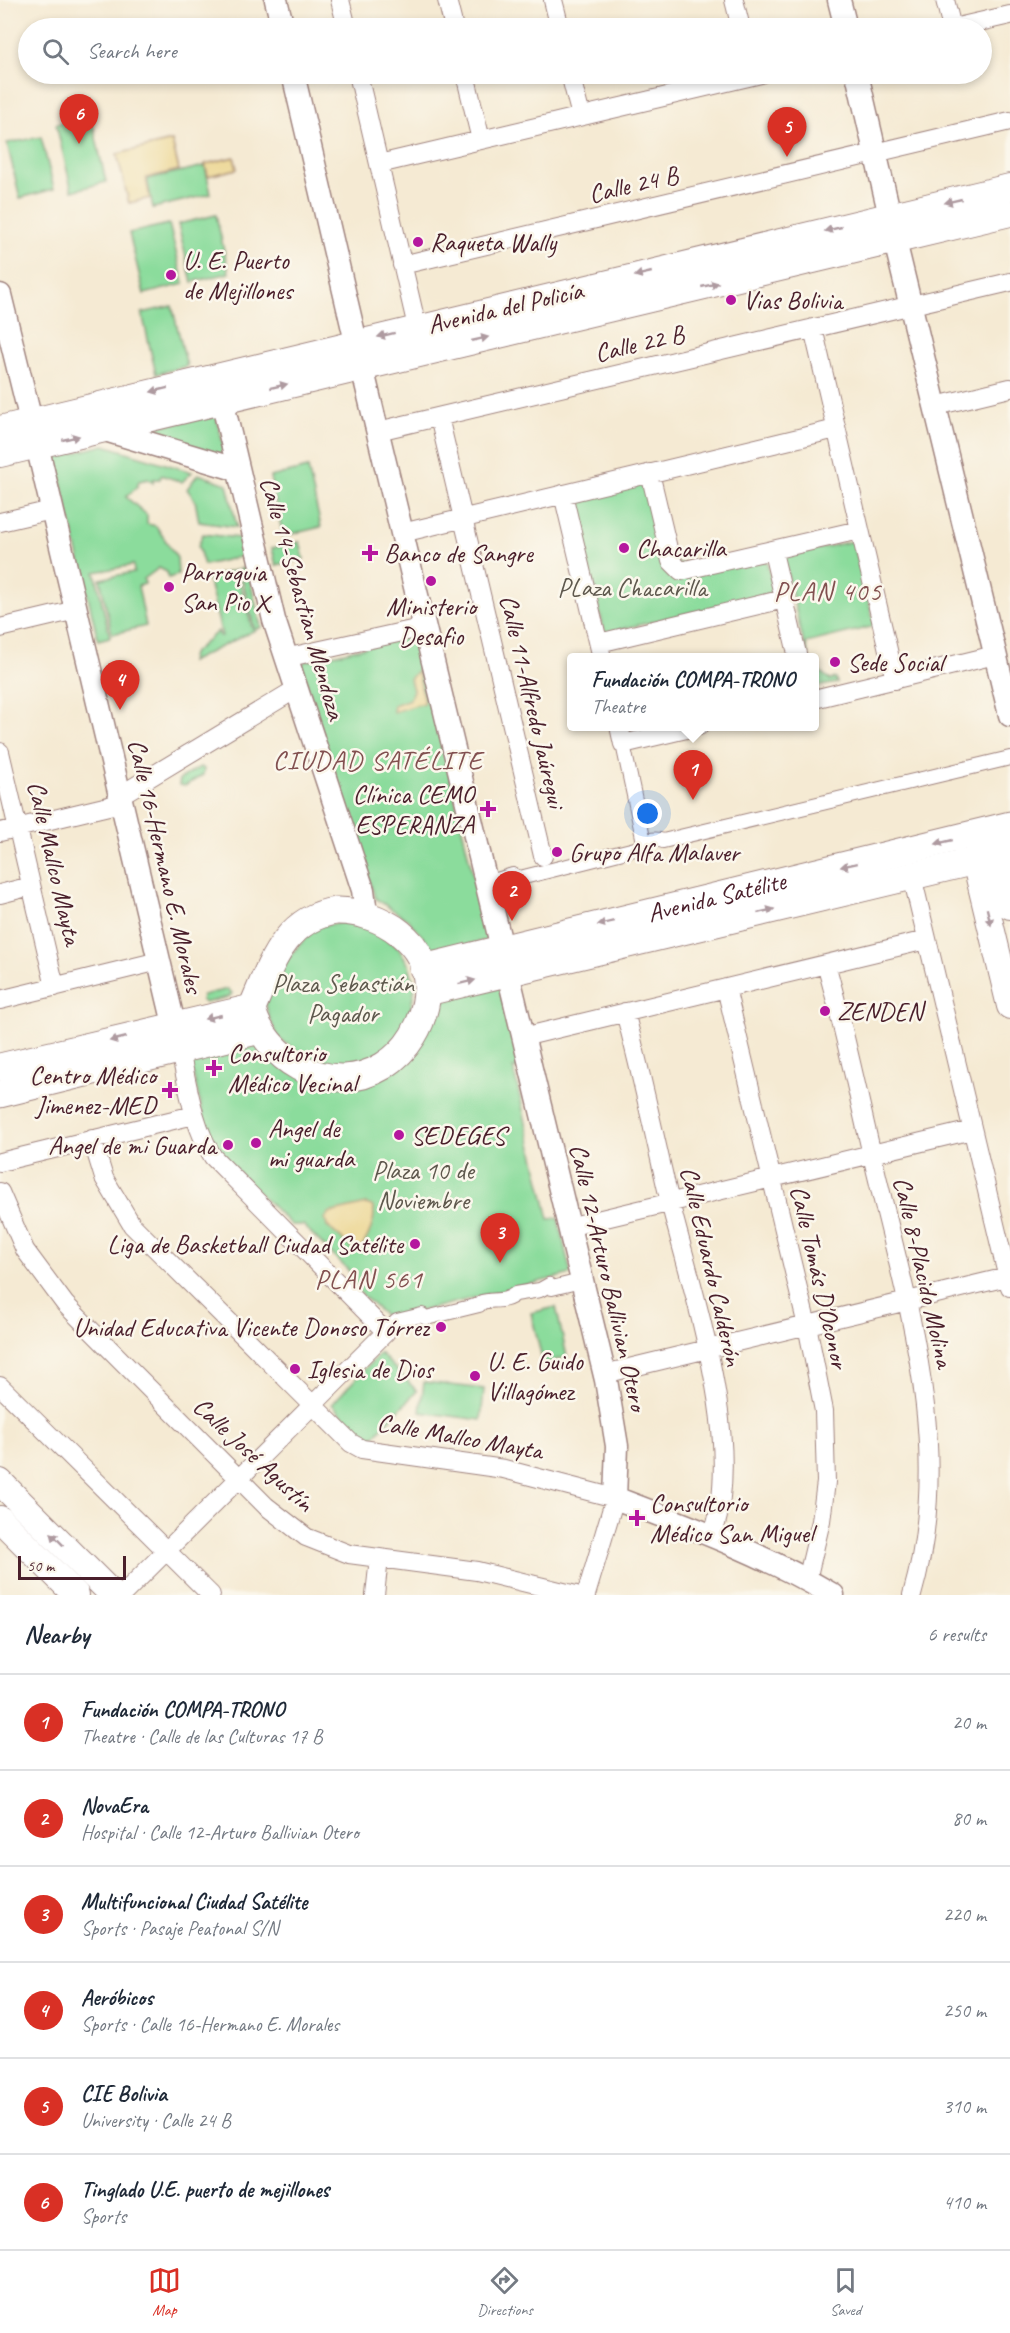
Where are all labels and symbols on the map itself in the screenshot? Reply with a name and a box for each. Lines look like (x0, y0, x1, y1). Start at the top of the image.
pin: 6 (60, 94, 98, 144)
pin: 5 (768, 108, 806, 157)
street label: Calle 24 B (585, 158, 682, 211)
one-way arrow (944, 196, 962, 206)
one-way arrow (824, 225, 842, 235)
place label: Raqueta Wally (430, 226, 558, 259)
marker: Raqueta Wally (411, 235, 425, 249)
place label: U. E. Puerto de Mejillones (183, 244, 294, 307)
marker: U. E. Puerto de Mejillones (164, 268, 178, 282)
one-way arrow (634, 270, 652, 280)
street label: Avenida del Policía (424, 273, 588, 341)
one-way arrow (701, 279, 720, 289)
place label: Vias Bolivia (743, 284, 844, 317)
marker: Vias Bolivia (724, 293, 738, 307)
street label: Calle 22 B (591, 317, 688, 370)
one-way arrow (377, 330, 396, 340)
one-way arrow (471, 334, 489, 344)
one-way arrow (269, 381, 288, 391)
one-way arrow (150, 386, 168, 396)
one-way arrow (61, 432, 80, 442)
street label: Calle 14-Sebastian Mendoza (252, 473, 353, 725)
place label: Chacarilla (636, 532, 727, 565)
place label: Banco de Sangre (384, 537, 534, 570)
marker: Chacarilla (617, 541, 631, 555)
marker: Banco de Sangre (361, 544, 379, 562)
place label: Parroquia San Pio X (181, 556, 273, 619)
park label: PLaza Chacarilla (557, 571, 709, 604)
marker: Ministerio Desafio (424, 574, 438, 588)
district label: PLAN 405 (774, 574, 883, 608)
marker: Parroquia San Pio X (162, 580, 176, 594)
place label: Ministerio Desafio (386, 590, 479, 653)
street label: Calle 11-Alfredo Jaúregui (492, 592, 574, 814)
place label: Sede Social (847, 646, 948, 679)
marker: Sede Social (828, 655, 842, 669)
pin: 4 (100, 660, 140, 710)
street label: Calle 16-Hermano E. Morales (120, 736, 211, 998)
district label: CIUDAD SATÉLITE (273, 743, 485, 777)
pin: 1 (674, 750, 712, 800)
street label: Calle Mallco Mayta (20, 778, 90, 951)
place label: Clínica CEMO ESPERANZA (353, 778, 477, 841)
your location (633, 799, 662, 828)
marker: Clínica CEMO ESPERANZA (479, 800, 497, 818)
place label: Grupo Alfa Malaver (569, 836, 742, 869)
one-way arrow (935, 838, 953, 848)
marker: Grupo Alfa Malaver (550, 845, 564, 859)
one-way arrow (840, 861, 858, 871)
street label: Avenida Satélite (644, 864, 790, 930)
pin: 2 (492, 872, 532, 921)
one-way arrow (757, 905, 775, 915)
one-way arrow (984, 908, 994, 927)
one-way arrow (596, 919, 615, 928)
park label: Plaza Sebastián Pagador (272, 967, 415, 1030)
one-way arrow (458, 977, 477, 987)
place label: ZENDEN (837, 995, 927, 1028)
marker: ZENDEN (818, 1004, 832, 1018)
one-way arrow (203, 1013, 222, 1022)
one-way arrow (108, 1035, 127, 1045)
place label: Consultorio Médico Vecinal (228, 1037, 361, 1100)
place label: Centro Médico Jimenez-MED (30, 1059, 159, 1122)
marker: Consultorio Médico Vecinal (205, 1059, 223, 1077)
marker: Centro Médico Jimenez-MED (161, 1081, 179, 1099)
place label: Angel de mi guarda (268, 1112, 356, 1175)
place label: SEDEGES (411, 1119, 511, 1152)
marker: SEDEGES (392, 1128, 406, 1142)
place label: Angel de mi Guarda (48, 1129, 218, 1162)
marker: Angel de mi guarda (249, 1136, 263, 1150)
marker: Angel de mi Guarda (221, 1138, 235, 1152)
street label: Calle 12-Arturo Ballivian Otero (562, 1141, 656, 1416)
park label: Plaza 10 de Noviembre (372, 1154, 476, 1217)
street label: Calle Eduardo Calderón (673, 1163, 751, 1370)
street label: Calle 8-Placido Molina (886, 1174, 962, 1373)
street label: Calle Tomás D'Oconor (782, 1182, 857, 1374)
pin: 3 (480, 1214, 520, 1263)
place label: Liga de Basketball Ciudad Satélite (107, 1228, 405, 1261)
marker: Liga de Basketball Ciudad Satélite (408, 1237, 422, 1251)
district label: PLAN 561 (315, 1262, 424, 1296)
place label: Unidad Educativa Vicente Donoso Tórrez (73, 1311, 431, 1344)
marker: Unidad Educativa Vicente Donoso Tórrez (434, 1320, 448, 1334)
place label: U. E. Guido Villagómez (487, 1345, 585, 1408)
place label: Iglesia de Dios (307, 1353, 435, 1386)
marker: Iglesia de Dios (288, 1362, 302, 1376)
marker: U. E. Guido Villagómez (468, 1369, 482, 1383)
street label: Calle José Agustín (186, 1390, 322, 1520)
street label: Calle Mallco Mayta (375, 1406, 547, 1468)
place label: Consultorio Médico San Miguel (650, 1487, 818, 1550)
marker: Consultorio Médico San Miguel (628, 1509, 646, 1527)
one-way arrow (50, 1532, 64, 1546)
scale bar (18, 1553, 126, 1580)

